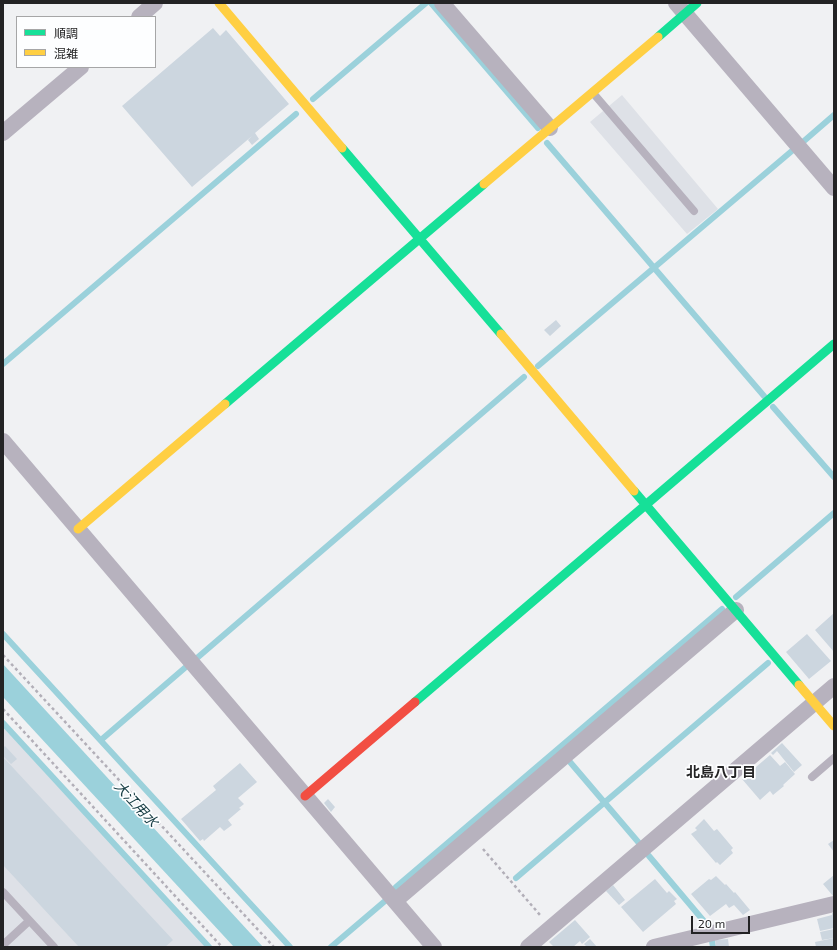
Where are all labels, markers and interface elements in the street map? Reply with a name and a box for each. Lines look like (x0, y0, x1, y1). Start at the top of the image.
legend (16, 16, 156, 68)
text: 順調 (54, 26, 78, 40)
text: 混雑 (54, 46, 78, 60)
district label: 北島八丁目 (686, 764, 756, 780)
water label: 大江用水 (111, 778, 161, 830)
scale bar (693, 908, 752, 934)
text: 20 m (698, 916, 725, 930)

